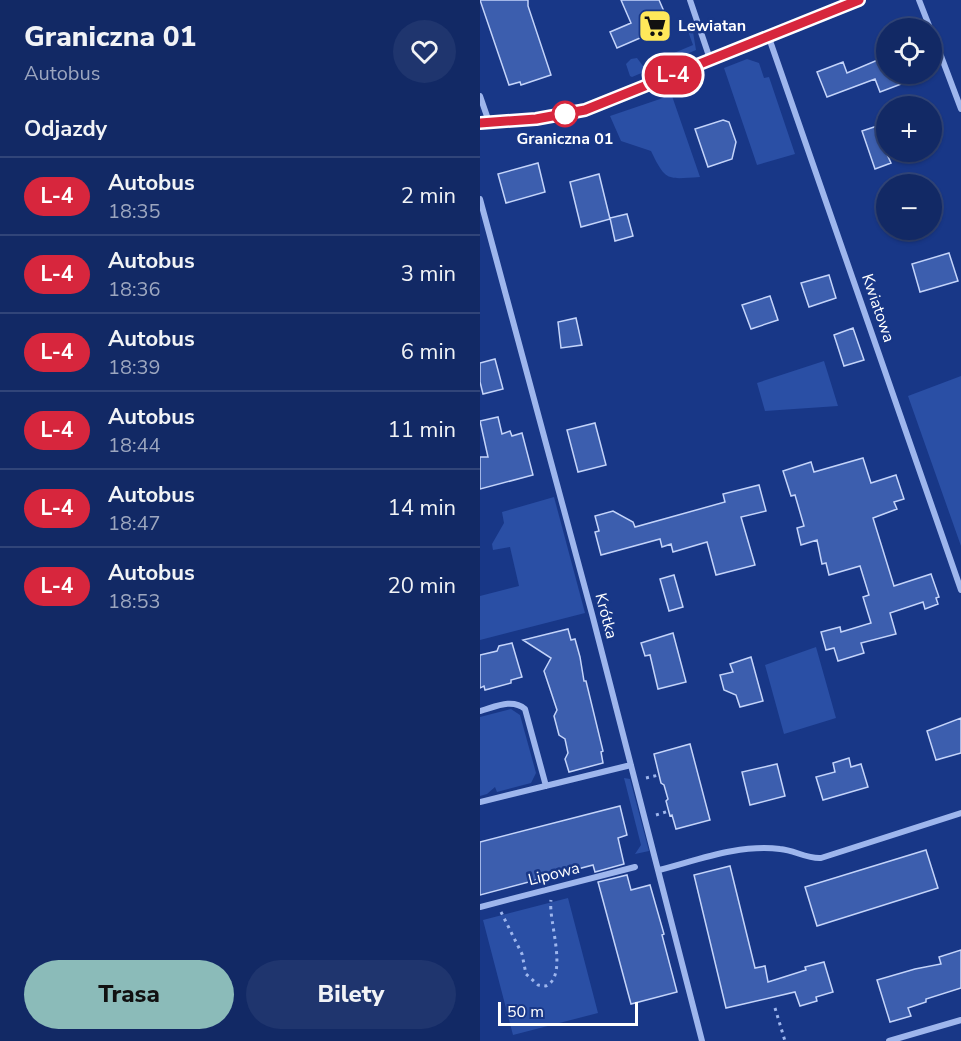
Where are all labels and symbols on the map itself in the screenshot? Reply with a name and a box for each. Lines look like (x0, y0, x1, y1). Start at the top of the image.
supermarket icon: Lewiatan (637, 8, 673, 44)
place label: Lewiatan (678, 15, 746, 37)
line badge: L-4 (638, 56, 708, 94)
marker: Graniczna 01 (552, 101, 578, 127)
place label: Graniczna 01 (517, 128, 613, 150)
street label: Kwiatowa (856, 271, 900, 345)
street label: Krótka (589, 591, 623, 641)
street label: Lipowa (526, 857, 582, 891)
scale bar (498, 999, 638, 1026)

